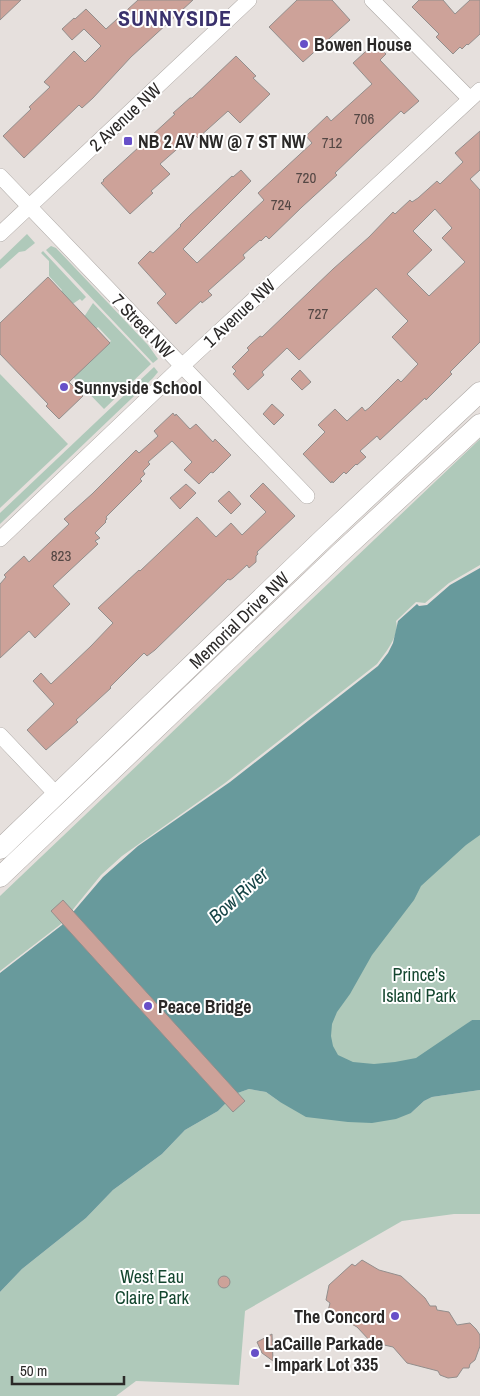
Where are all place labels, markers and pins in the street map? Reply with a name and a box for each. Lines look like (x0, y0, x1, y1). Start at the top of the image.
place label: Bowen House (314, 32, 412, 57)
marker: Bowen House (298, 38, 310, 50)
place label: NB 2 AV NW @ 7 ST NW (138, 129, 306, 154)
marker: NB 2 AV NW @ 7 ST NW (122, 135, 134, 147)
place label: Sunnyside School (74, 375, 202, 400)
marker: Sunnyside School (58, 381, 70, 393)
place label: Peace Bridge (158, 994, 252, 1019)
marker: Peace Bridge (142, 1000, 154, 1012)
place label: The Concord (294, 1304, 385, 1329)
marker: The Concord (389, 1310, 401, 1322)
place label: LaCaille Parkade - Impark Lot 335 (265, 1331, 383, 1377)
marker: LaCaille Parkade - Impark Lot 335 (249, 1347, 261, 1359)

